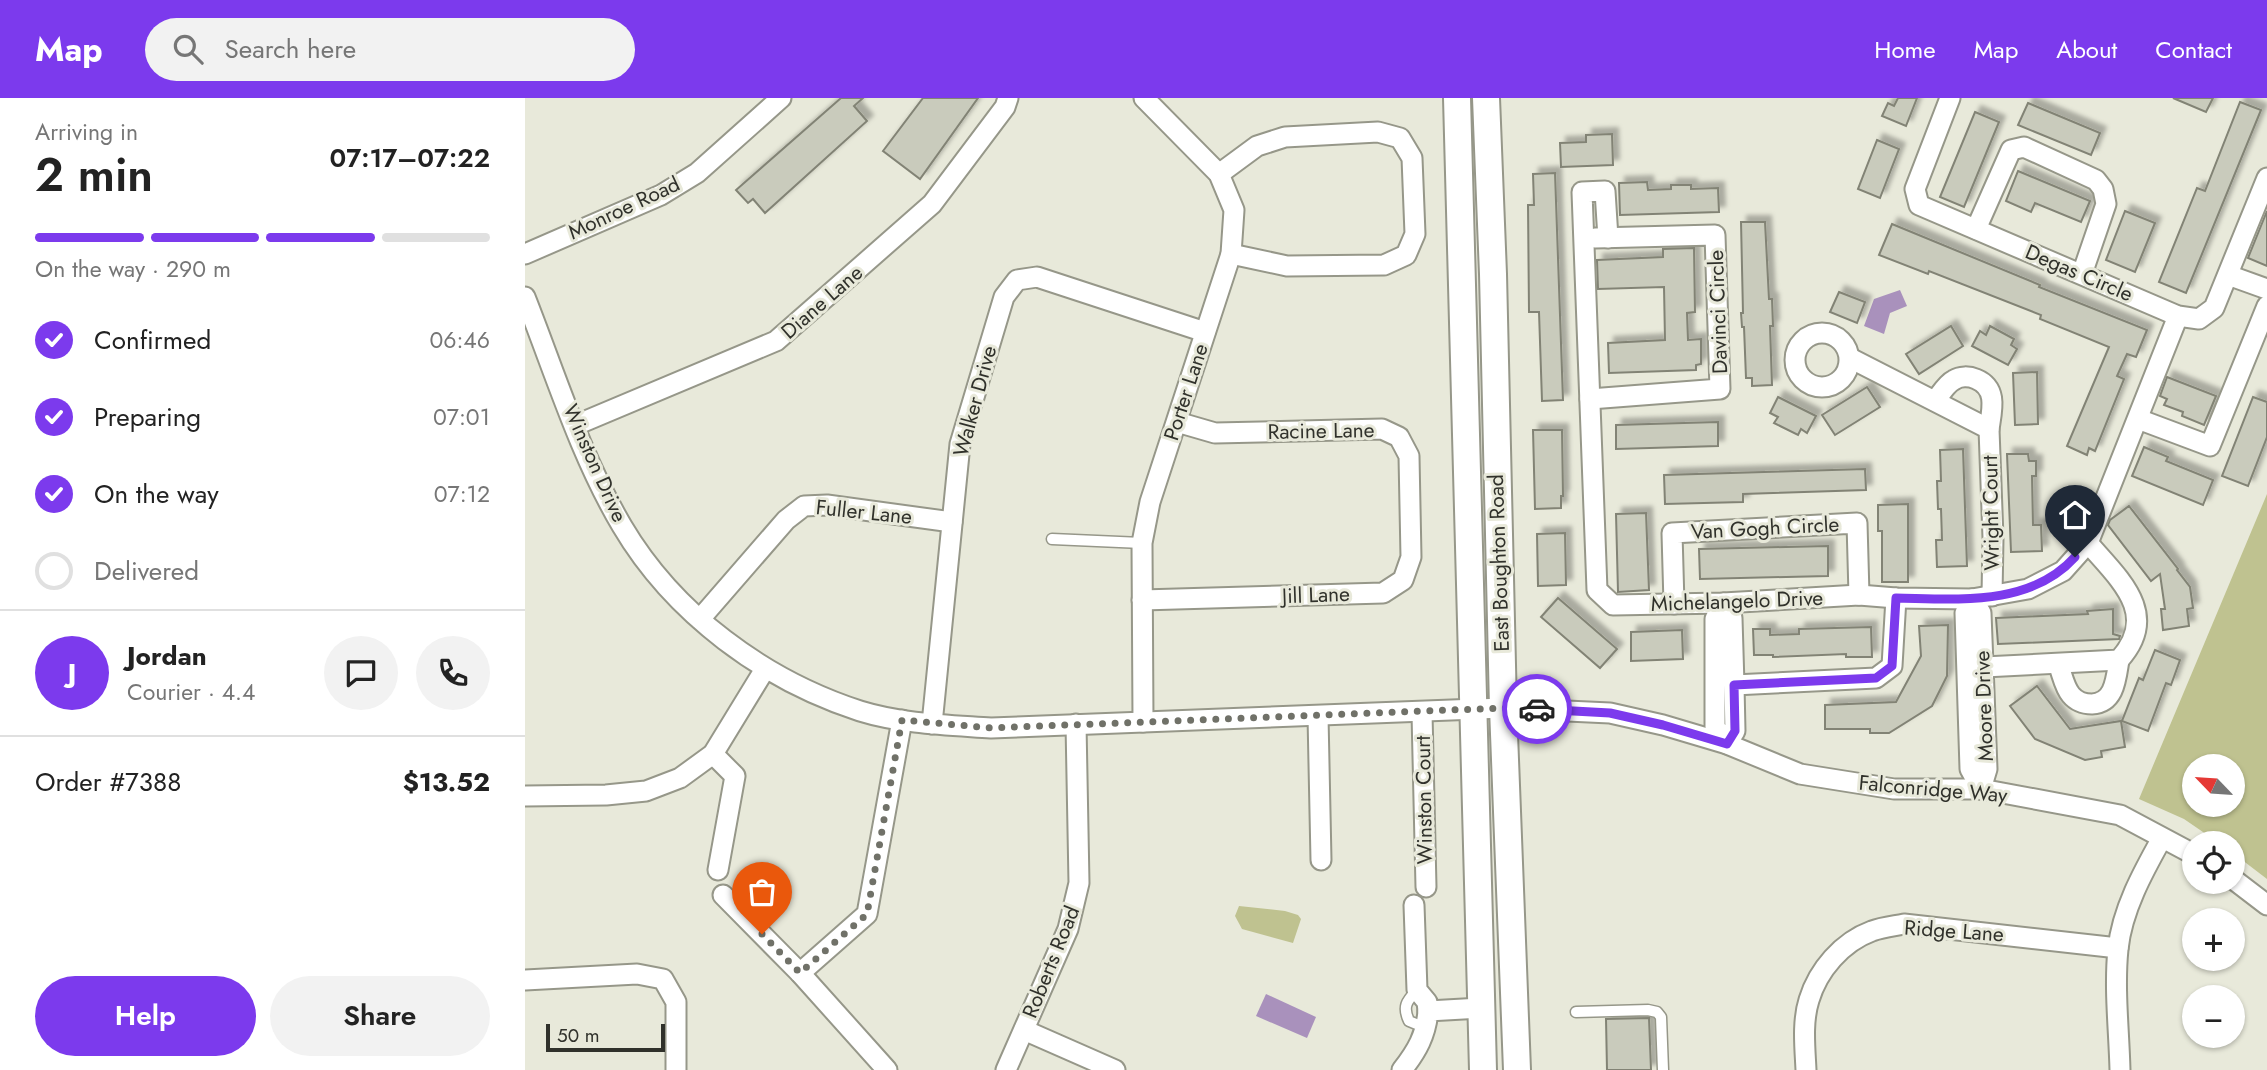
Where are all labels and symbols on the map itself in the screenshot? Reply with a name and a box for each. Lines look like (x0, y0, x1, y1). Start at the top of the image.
street label: Monroe Road (563, 169, 685, 247)
street label: Degas Circle (2021, 237, 2138, 309)
street label: Davinci Circle (1701, 249, 1735, 375)
street label: Diane Lane (775, 258, 869, 346)
street label: Porter Lane (1156, 339, 1216, 444)
street label: Walker Drive (946, 342, 1004, 460)
street label: Winston Drive (556, 399, 634, 527)
street label: Racine Lane (1267, 415, 1375, 447)
street label: Wright Court (1975, 455, 2007, 571)
street label: East Boughton Road (1481, 474, 1517, 652)
pin (2045, 485, 2105, 557)
street label: Fuller Lane (814, 492, 914, 532)
street label: Van Gogh Circle (1690, 509, 1840, 547)
street label: Jill Lane (1279, 579, 1351, 611)
street label: Michelangelo Drive (1650, 583, 1824, 619)
street label: Moore Drive (1967, 650, 2001, 762)
courier (1502, 674, 1572, 744)
street label: Winston Court (1408, 735, 1440, 865)
north arrow (2182, 754, 2245, 817)
street label: Falconridge Way (1857, 768, 2009, 811)
pin (732, 862, 792, 934)
street label: Roberts Road (1015, 902, 1087, 1022)
street label: Ridge Lane (1903, 913, 2005, 949)
scale bar (546, 1021, 665, 1053)

